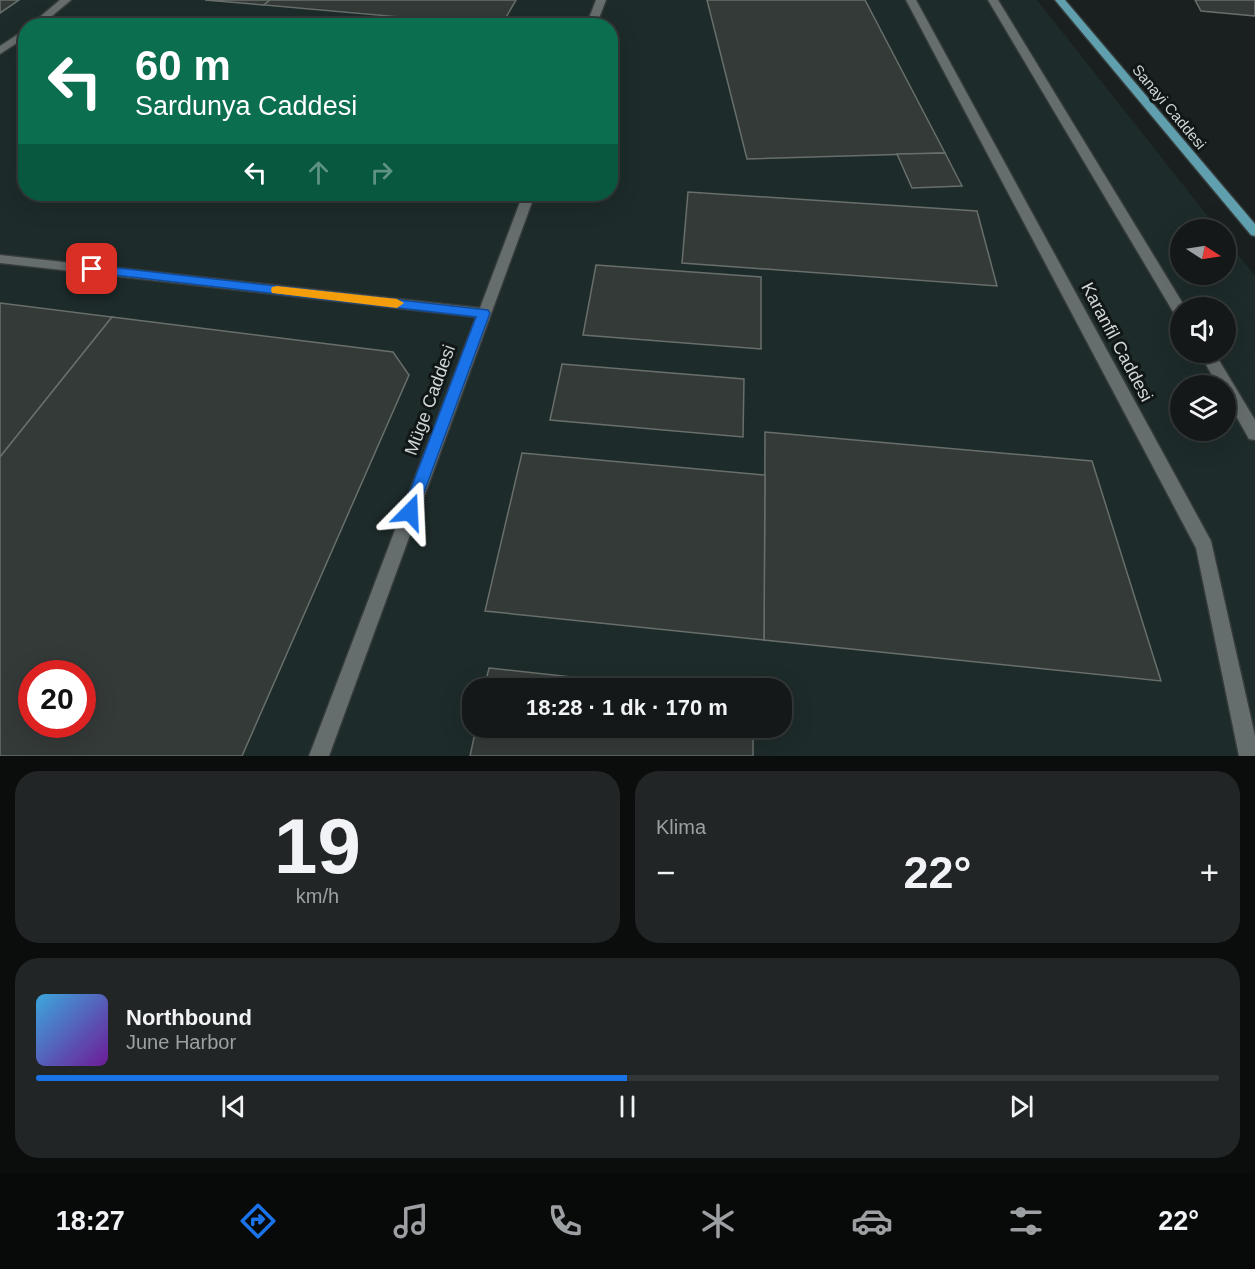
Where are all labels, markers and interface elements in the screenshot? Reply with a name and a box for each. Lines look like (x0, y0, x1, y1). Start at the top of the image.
icon: left (36, 42, 114, 120)
text: 60 m (135, 42, 231, 89)
street label: Sanayi Caddesi (1129, 61, 1210, 152)
text: Sardunya Caddesi (135, 91, 357, 121)
icon: left (239, 156, 272, 189)
icon: ahead (302, 156, 335, 189)
icon: right (365, 156, 398, 189)
north arrow (1170, 219, 1236, 285)
map controls (1170, 219, 1236, 441)
pin (66, 243, 117, 294)
icon: arrive (75, 252, 108, 285)
street label: Karanfil Caddesi (1077, 279, 1157, 405)
button: sound (1170, 297, 1236, 363)
street label: Müge Caddesi (401, 342, 459, 458)
button: layers (1170, 375, 1236, 441)
position arrow (378, 480, 442, 544)
speed limit sign: 20 (18, 660, 96, 738)
text: 18:28 · 1 dk · 170 m (526, 695, 728, 720)
text: 19 (274, 802, 361, 890)
text: Klima (656, 816, 706, 838)
text: 22° (903, 847, 972, 898)
text: − (656, 854, 675, 891)
text: + (1200, 854, 1219, 891)
text: km/h (296, 885, 339, 907)
text: Northbound (126, 1005, 252, 1030)
text: June Harbor (126, 1031, 236, 1053)
icon: previous (217, 1090, 250, 1123)
icon: pause (611, 1090, 644, 1123)
icon: next (1005, 1090, 1038, 1123)
icon: directions (237, 1200, 279, 1242)
icon: music (390, 1200, 432, 1242)
icon: phone (544, 1200, 586, 1242)
icon: climate (697, 1200, 739, 1242)
icon: car (851, 1200, 893, 1242)
icon: filters (1005, 1200, 1047, 1242)
text: 18:27 (56, 1206, 125, 1236)
text: 22° (1158, 1206, 1199, 1236)

